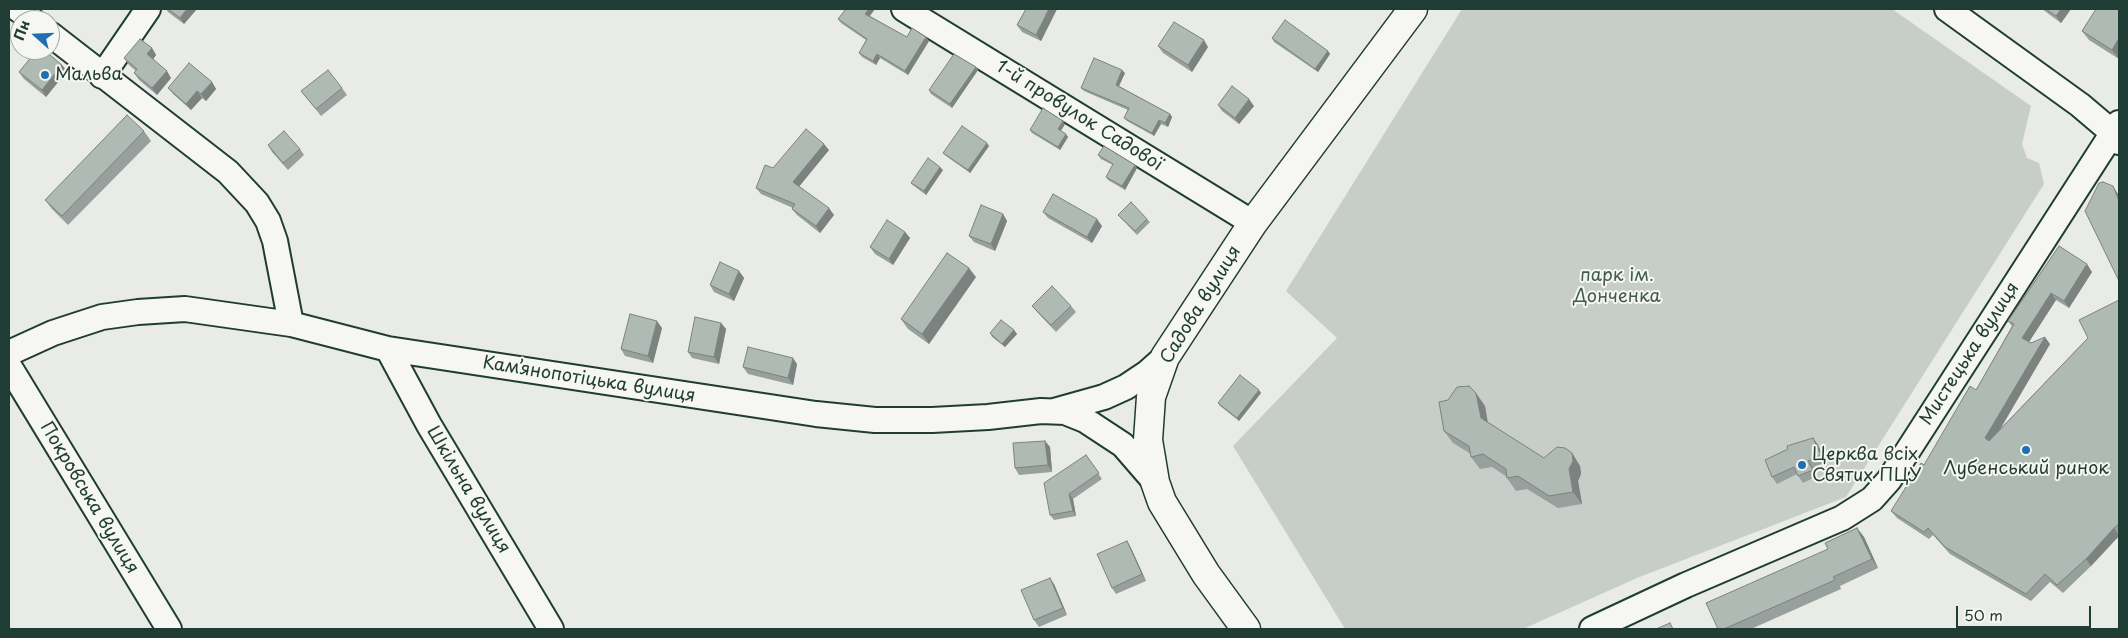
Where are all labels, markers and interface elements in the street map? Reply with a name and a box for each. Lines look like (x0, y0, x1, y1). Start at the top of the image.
north arrow (10, 10, 60, 60)
text: Пн (8, 17, 35, 43)
street label: 1-й провулок Садової (992, 56, 1166, 176)
place label: Мальва (55, 64, 123, 86)
marker: Мальва (39, 69, 51, 81)
street label: Садова вулиця (1156, 242, 1246, 368)
park label: парк ім. Донченка (1573, 265, 1661, 308)
street label: Мистецька вулиця (1916, 278, 2024, 430)
street label: Камʼянопотіцька вулиця (481, 353, 697, 407)
street label: Покровська вулиця (35, 418, 143, 578)
street label: Шкільна вулиця (421, 422, 515, 558)
place label: Церква всіх Святих ПЦУ (1812, 444, 1921, 486)
marker: Лубенський ринок (2020, 444, 2032, 456)
place label: Лубенський ринок (1943, 458, 2109, 480)
marker: Церква всіх Святих ПЦУ (1796, 459, 1808, 471)
scale bar (1958, 596, 2093, 628)
text: 50 m (1964, 603, 2003, 626)

